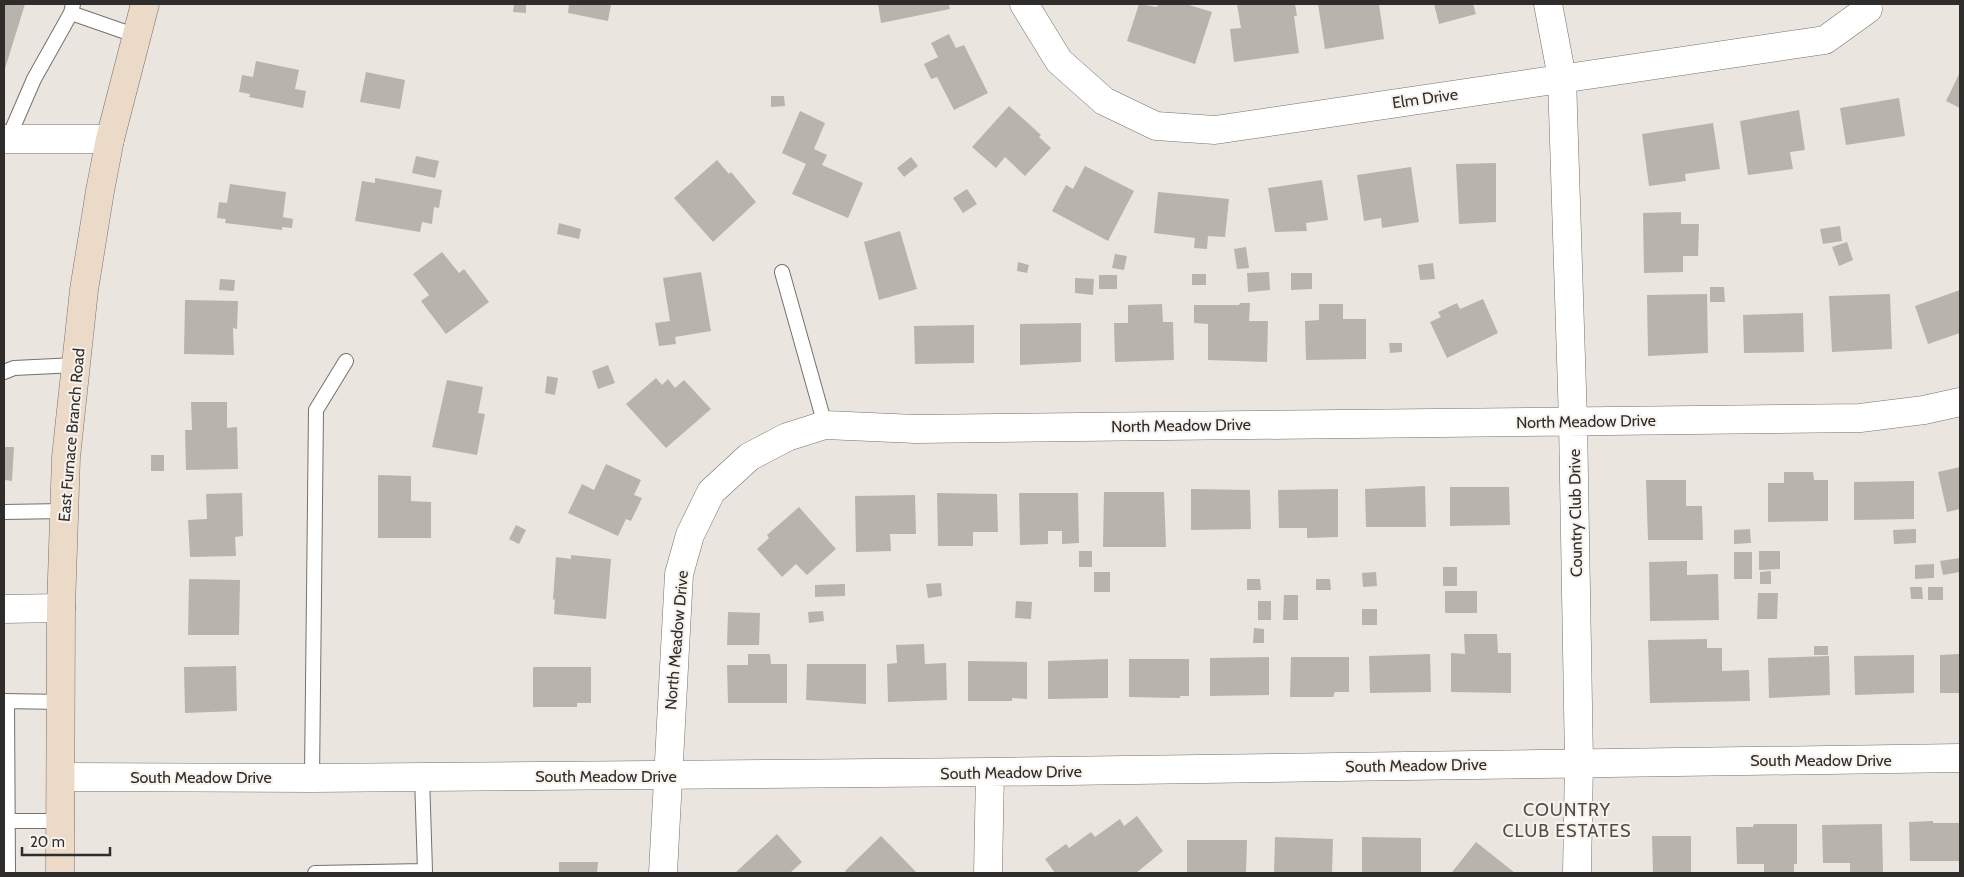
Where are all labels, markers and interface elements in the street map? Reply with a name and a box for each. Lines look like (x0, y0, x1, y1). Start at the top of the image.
street label: Elm Drive (1391, 84, 1459, 113)
street label: East Furnace Branch Road (54, 347, 89, 523)
street label: North Meadow Drive (1516, 411, 1656, 432)
street label: North Meadow Drive (1111, 415, 1251, 436)
street label: Country Club Drive (1565, 449, 1586, 577)
street label: North Meadow Drive (661, 570, 692, 711)
street label: South Meadow Drive (1750, 751, 1892, 770)
street label: South Meadow Drive (1345, 755, 1487, 776)
street label: South Meadow Drive (940, 762, 1082, 783)
street label: South Meadow Drive (535, 767, 677, 786)
street label: South Meadow Drive (130, 768, 272, 787)
district label: COUNTRY CLUB ESTATES (1503, 799, 1631, 842)
scale bar (22, 824, 110, 856)
text: 20 m (30, 833, 65, 851)

